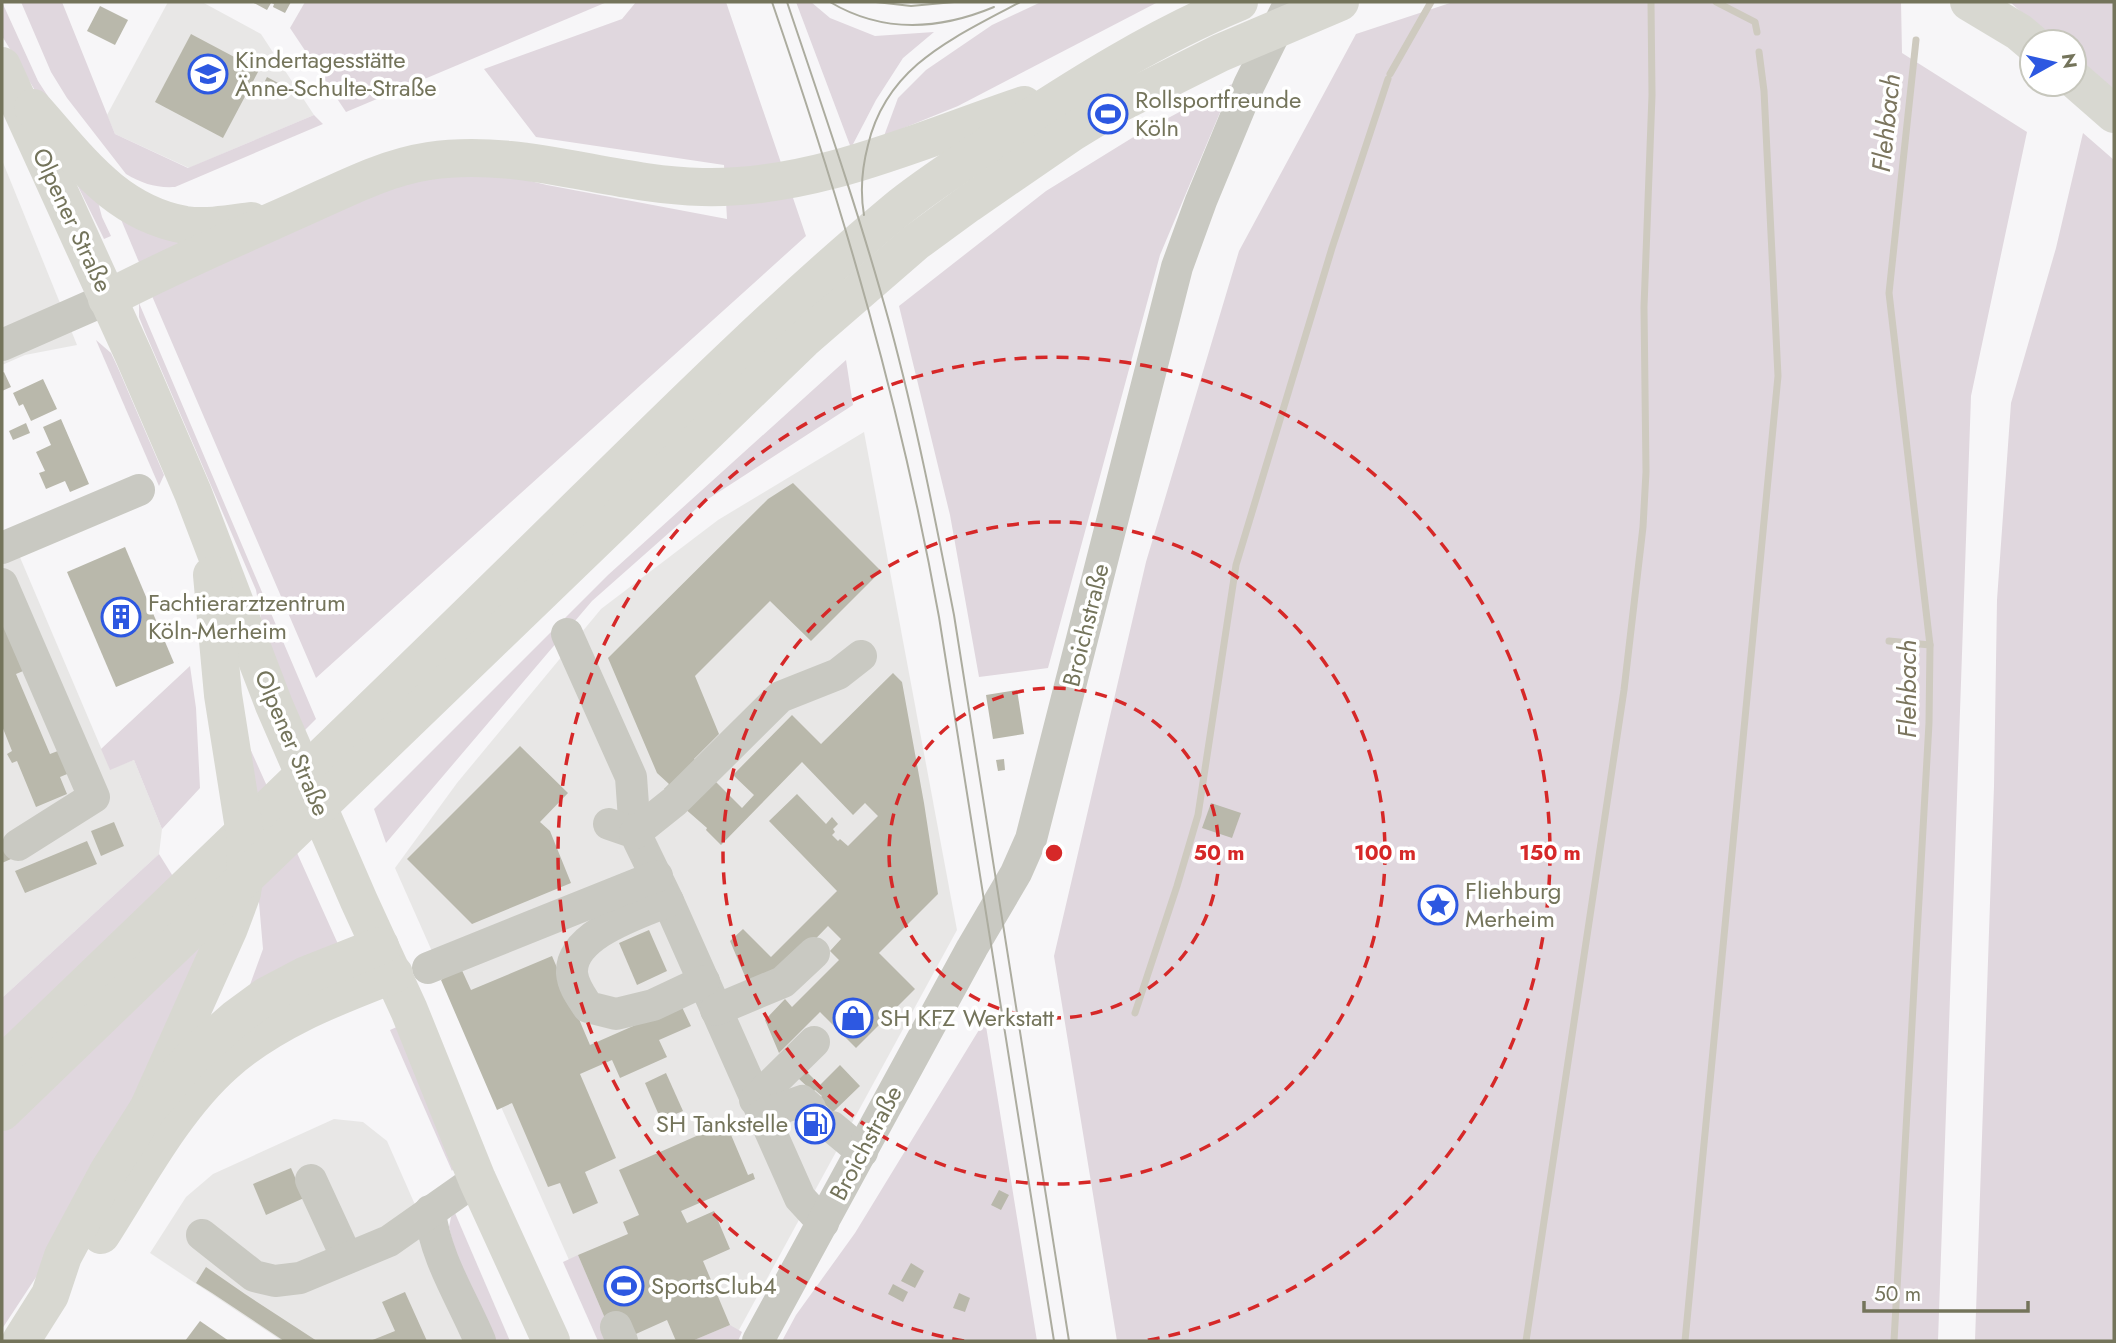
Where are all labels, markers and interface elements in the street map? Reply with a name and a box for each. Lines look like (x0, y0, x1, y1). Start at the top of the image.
north arrow (2018, 28, 2088, 98)
place label: Kindertagesstätte Änne-Schulte-Straße (235, 42, 437, 105)
text: N (2055, 51, 2084, 70)
school or university icon: Kindertagesstätte Änne-Schulte-Straße (187, 53, 229, 95)
water label: Flehbach (1862, 72, 1910, 174)
place label: Rollsportfreunde Köln (1135, 82, 1301, 145)
sports icon: Rollsportfreunde Köln (1087, 93, 1129, 135)
street label: Olpener Straße (24, 142, 121, 298)
street label: Broichstraße (1053, 560, 1118, 690)
place label: Fachtierarztzentrum Köln-Merheim (148, 585, 346, 648)
building icon: Fachtierarztzentrum Köln-Merheim (100, 596, 142, 638)
water label: Flehbach (1888, 640, 1926, 738)
street label: Olpener Straße (246, 664, 339, 821)
text: 50 m (1194, 838, 1244, 868)
text: 100 m (1354, 838, 1416, 868)
text: 150 m (1519, 838, 1581, 868)
centre of rings (1042, 841, 1066, 865)
place label: Fliehburg Merheim (1465, 873, 1562, 936)
place icon: Fliehburg Merheim (1417, 884, 1459, 926)
shop icon: SH KFZ Werkstatt (832, 997, 874, 1039)
place label: SH KFZ Werkstatt (880, 1000, 1054, 1035)
street label: Broichstraße (821, 1079, 911, 1207)
fuel station icon: SH Tankstelle (794, 1103, 836, 1145)
place label: SH Tankstelle (656, 1106, 788, 1141)
sports icon: SportsClub4 (603, 1265, 645, 1307)
place label: SportsClub4 (651, 1268, 777, 1303)
scale bar (1864, 1270, 2028, 1314)
text: 50 m (1874, 1279, 1921, 1309)

